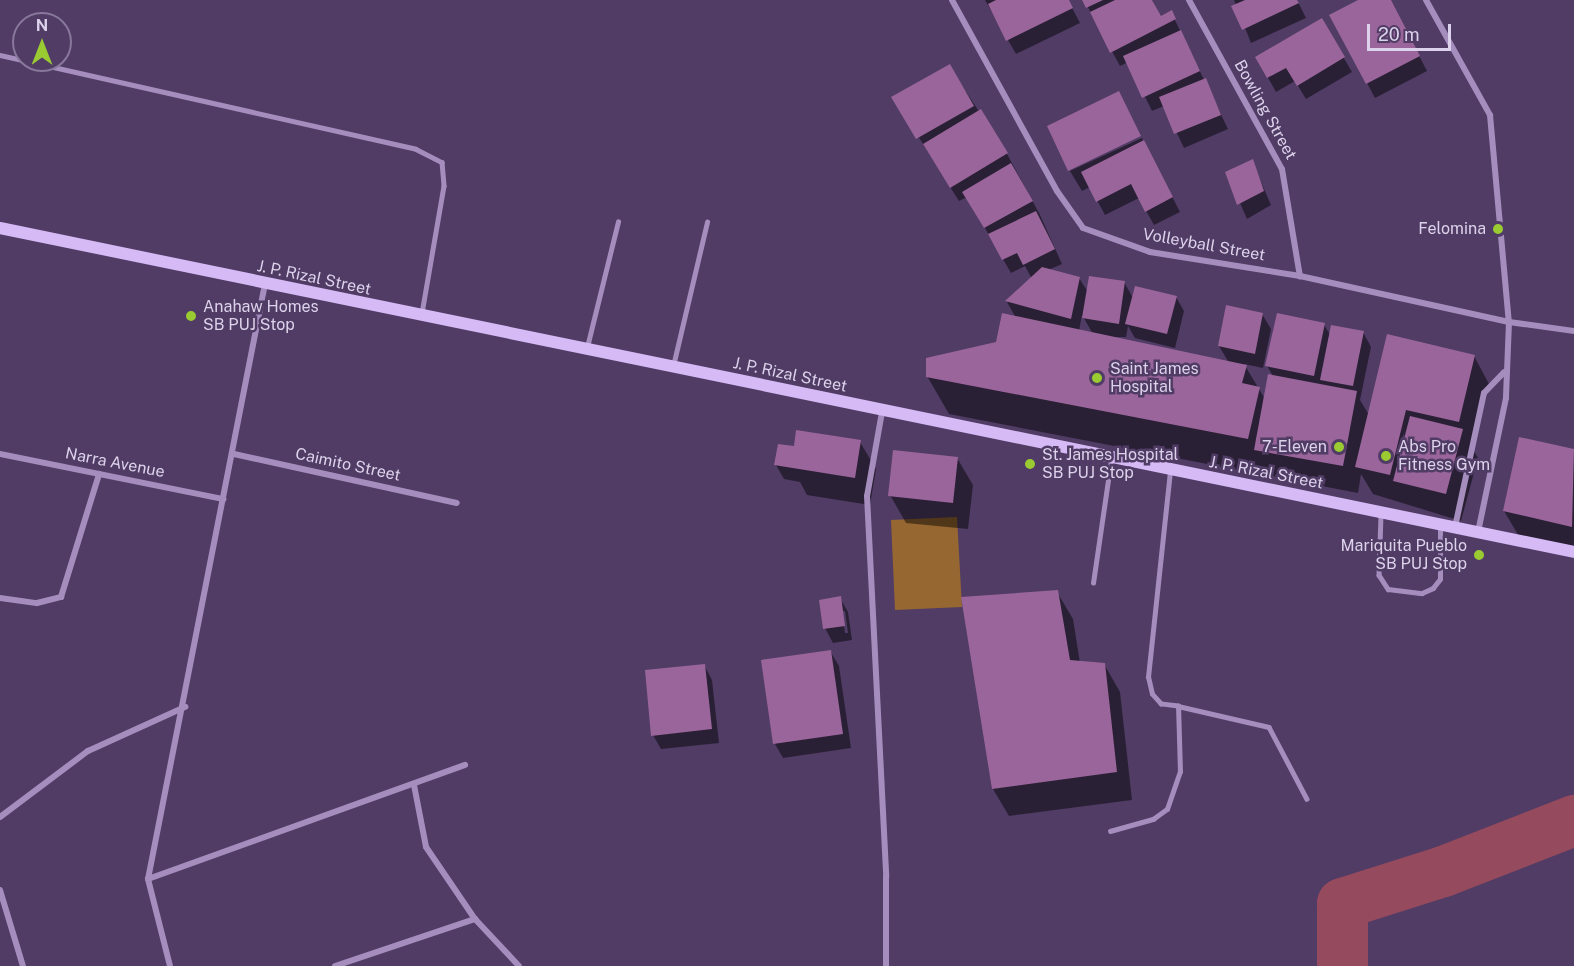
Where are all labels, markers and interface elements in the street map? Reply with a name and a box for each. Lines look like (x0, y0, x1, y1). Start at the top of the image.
north arrow (12, 12, 72, 72)
scale bar (1370, 12, 1454, 50)
text: N (36, 16, 48, 35)
text: 20 m (1378, 24, 1420, 45)
street label: Bowling Street (1230, 57, 1300, 163)
place label: Felomina (1418, 219, 1486, 239)
marker: Felomina (1491, 222, 1505, 236)
street label: Volleyball Street (1141, 225, 1267, 265)
street label: J. P. Rizal Street (255, 257, 373, 299)
place label: Anahaw Homes SB PUJ Stop (203, 297, 319, 335)
marker: Anahaw Homes SB PUJ Stop (184, 309, 198, 323)
street label: J. P. Rizal Street (731, 354, 849, 396)
place label: Saint James Hospital (1110, 359, 1199, 397)
marker: Saint James Hospital (1088, 369, 1106, 387)
place label: 7-Eleven (1262, 437, 1327, 457)
place label: Abs Pro Fitness Gym (1398, 437, 1490, 475)
marker: 7-Eleven (1332, 440, 1346, 454)
street label: Narra Avenue (64, 444, 166, 482)
street label: Caimito Street (294, 444, 402, 486)
place label: St. James Hospital SB PUJ Stop (1042, 445, 1179, 483)
marker: Abs Pro Fitness Gym (1379, 449, 1393, 463)
street label: J. P. Rizal Street (1207, 452, 1325, 494)
marker: St. James Hospital SB PUJ Stop (1023, 457, 1037, 471)
place label: Mariquita Pueblo SB PUJ Stop (1341, 536, 1467, 574)
marker: Mariquita Pueblo SB PUJ Stop (1472, 548, 1486, 562)

